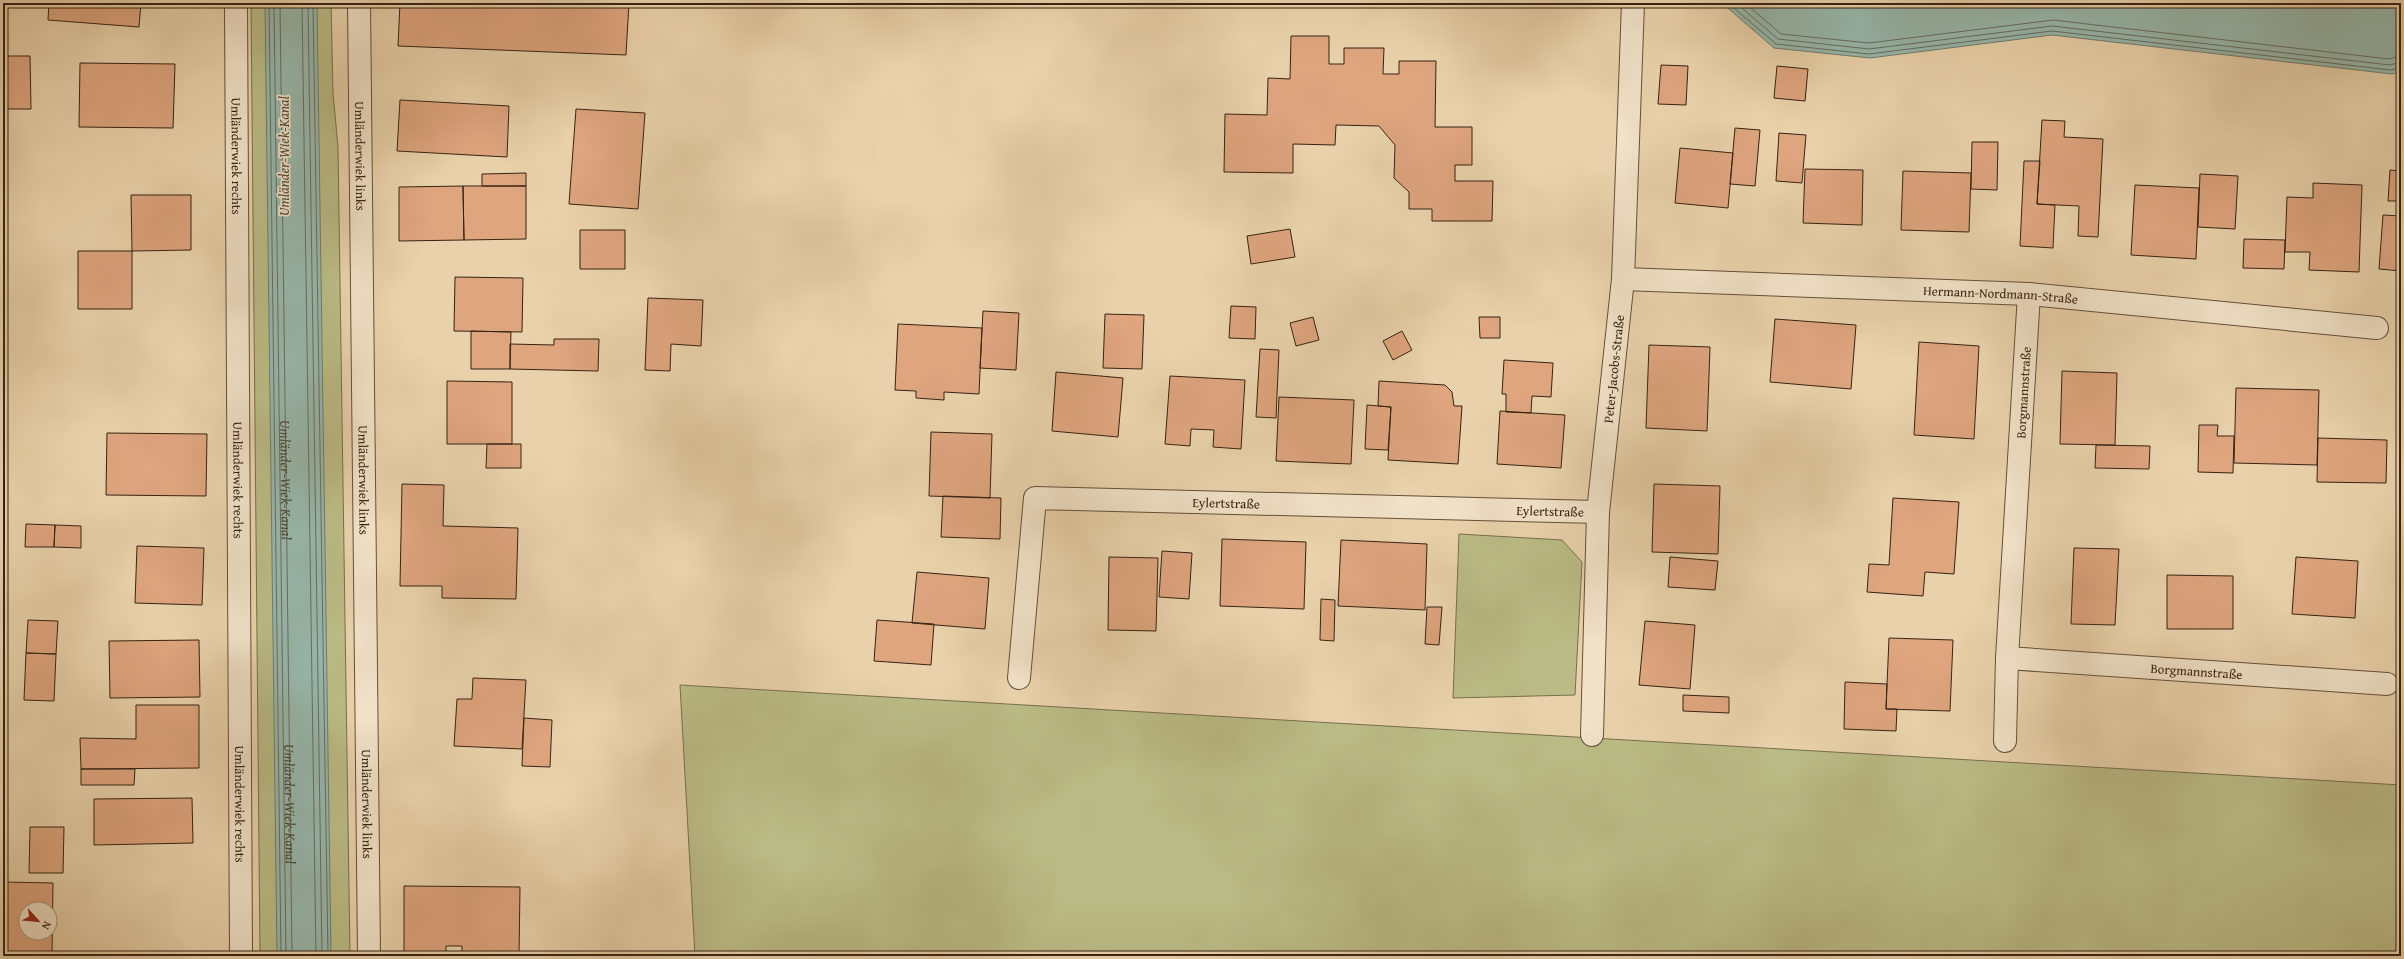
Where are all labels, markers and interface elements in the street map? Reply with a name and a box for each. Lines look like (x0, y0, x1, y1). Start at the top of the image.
water label: Umländer-Wiek-Kanal (274, 96, 294, 216)
street label: Umländerwiek rechts (226, 97, 246, 215)
street label: Umländerwiek links (350, 101, 370, 211)
street label: Hermann-Nordmann-Straße (1923, 281, 2079, 309)
street label: Peter-Jacobs-Straße (1599, 314, 1629, 424)
street label: Borgmannstraße (2011, 346, 2036, 439)
water label: Umländer-Wiek-Kanal (275, 420, 297, 541)
street label: Umländerwiek rechts (228, 421, 248, 539)
street label: Umländerwiek links (353, 425, 374, 535)
street label: Eylertstraße (1192, 493, 1260, 514)
street label: Eylertstraße (1516, 501, 1584, 522)
street label: Borgmannstraße (2150, 659, 2243, 684)
water label: Umländer-Wiek-Kanal (279, 744, 301, 865)
street label: Umländerwiek rechts (230, 745, 250, 863)
street label: Umländerwiek links (357, 749, 377, 859)
north arrow (18, 901, 58, 941)
text: N (38, 919, 56, 933)

